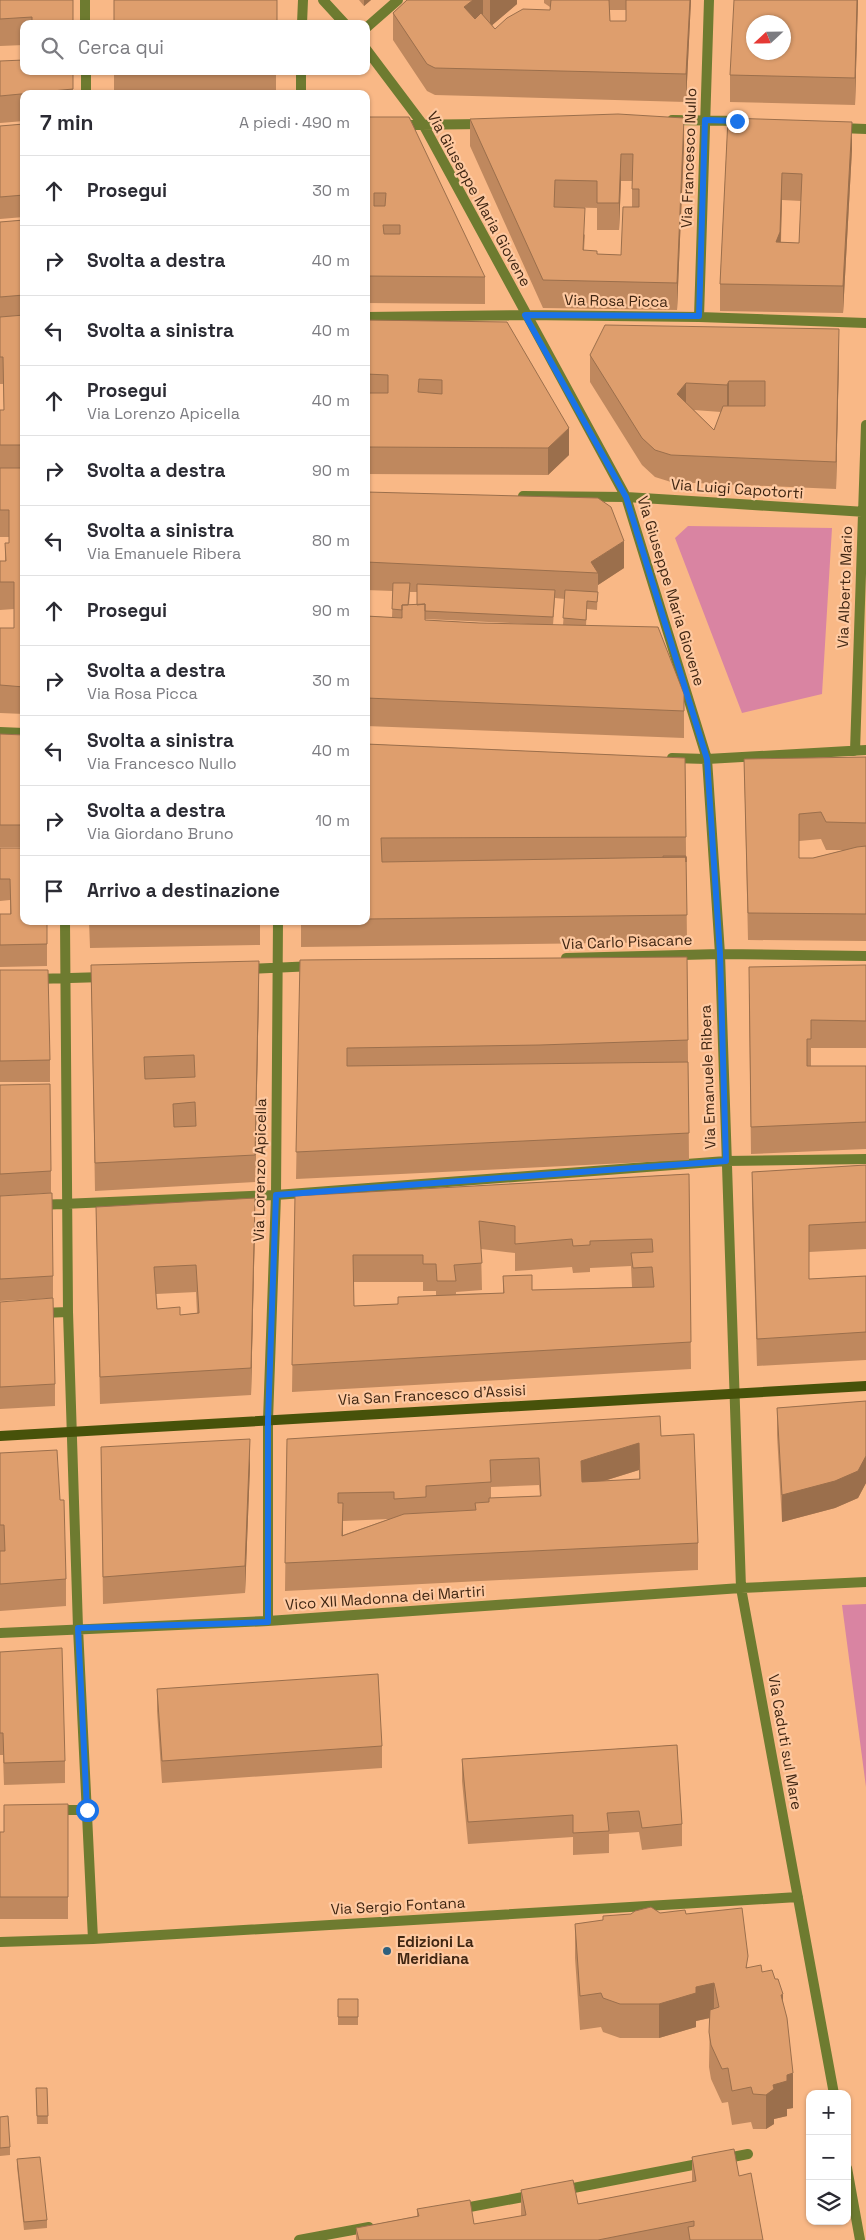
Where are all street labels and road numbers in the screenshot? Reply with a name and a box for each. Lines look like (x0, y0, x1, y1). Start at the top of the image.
street label: Via Francesco Nullo (677, 88, 700, 228)
street label: Via Giuseppe Maria Giovene (423, 108, 536, 290)
street label: Via Rosa Picca (564, 290, 668, 311)
street label: Via Luigi Capotorti (670, 474, 804, 503)
street label: Via Giuseppe Maria Giovene (633, 494, 709, 688)
street label: Via Alberto Mario (833, 525, 856, 649)
street label: Via Carlo Pisacane (561, 930, 693, 953)
street label: Via Emanuele Ribera (695, 1004, 720, 1150)
street label: Via Lorenzo Apicella (249, 1098, 270, 1242)
street label: Via San Francesco d'Assisi (338, 1380, 526, 1409)
street label: Vico XII Madonna dei Martiri (284, 1581, 486, 1614)
street label: Via Caduti sul Mare (764, 1673, 807, 1811)
street label: Via Sergio Fontana (330, 1892, 466, 1919)

